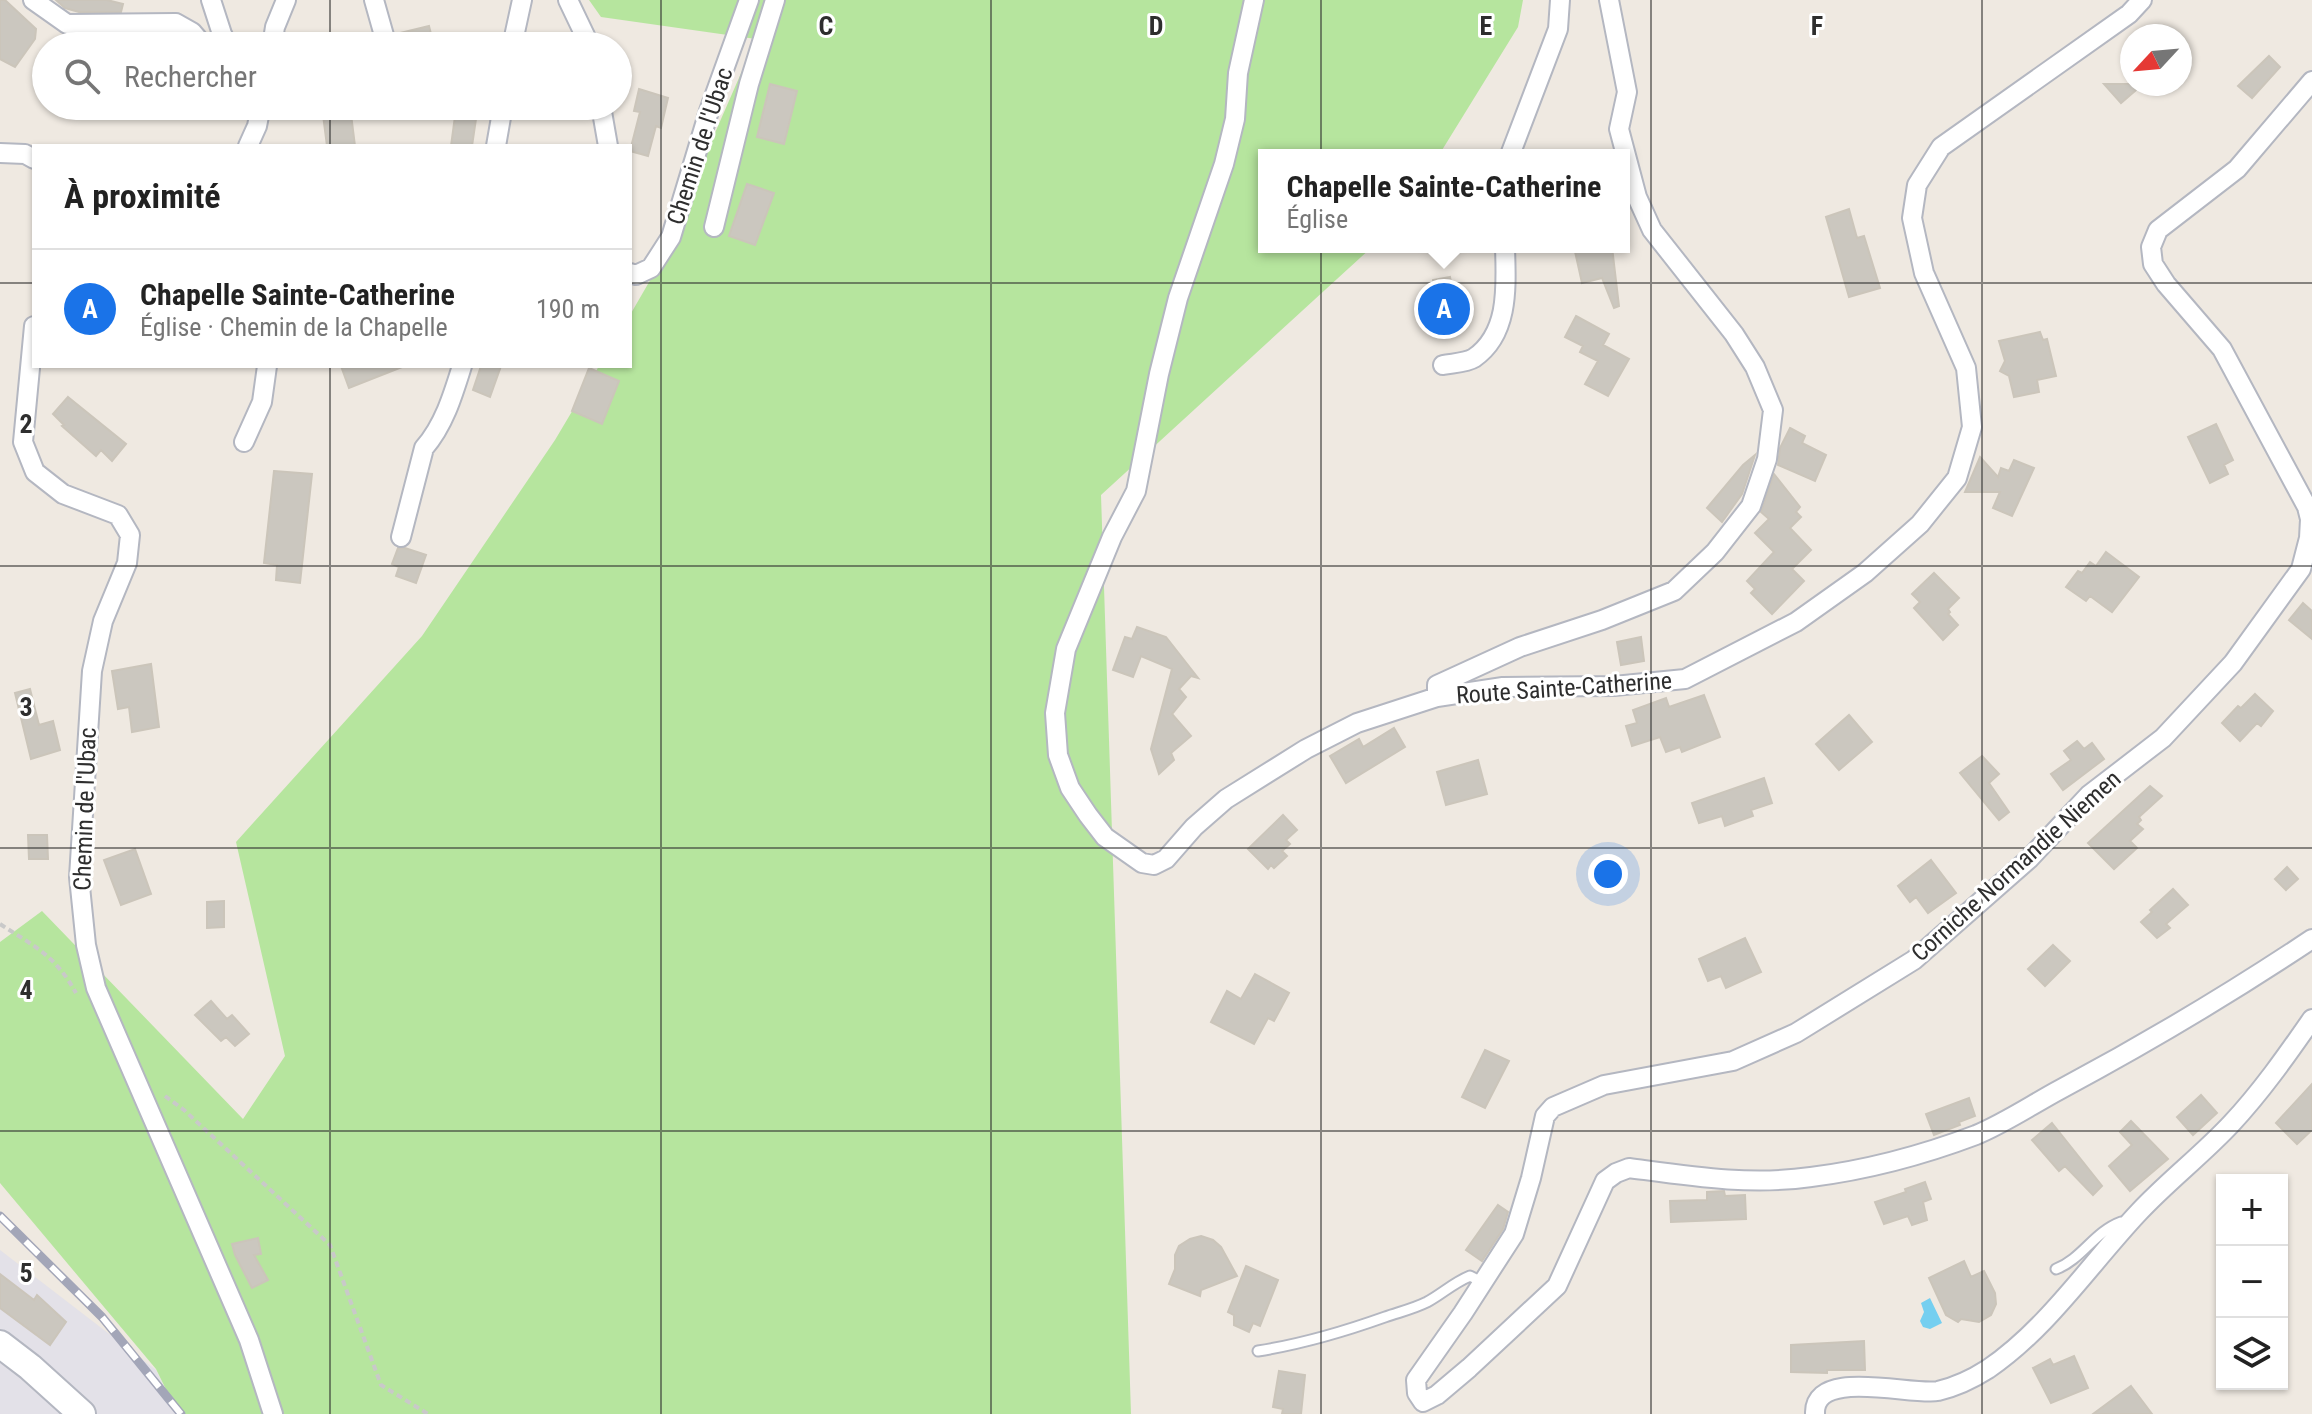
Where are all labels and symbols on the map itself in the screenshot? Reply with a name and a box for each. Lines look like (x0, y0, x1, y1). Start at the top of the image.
text: C (819, 11, 834, 41)
text: D (1149, 11, 1163, 41)
text: E (1480, 11, 1493, 41)
text: F (1811, 11, 1823, 41)
north arrow (2120, 24, 2192, 96)
street label: Chemin de l'Ubac (661, 64, 739, 228)
pin: A (1418, 279, 1470, 339)
text: 2 (19, 409, 33, 439)
street label: Route Sainte-Catherine (1455, 666, 1673, 710)
text: 3 (19, 692, 33, 722)
street label: Chemin de l'Ubac (68, 727, 102, 891)
street label: Corniche Normandie Niemen (1906, 765, 2126, 967)
your location (1588, 854, 1628, 894)
text: 4 (19, 975, 33, 1005)
text: 5 (19, 1258, 33, 1288)

